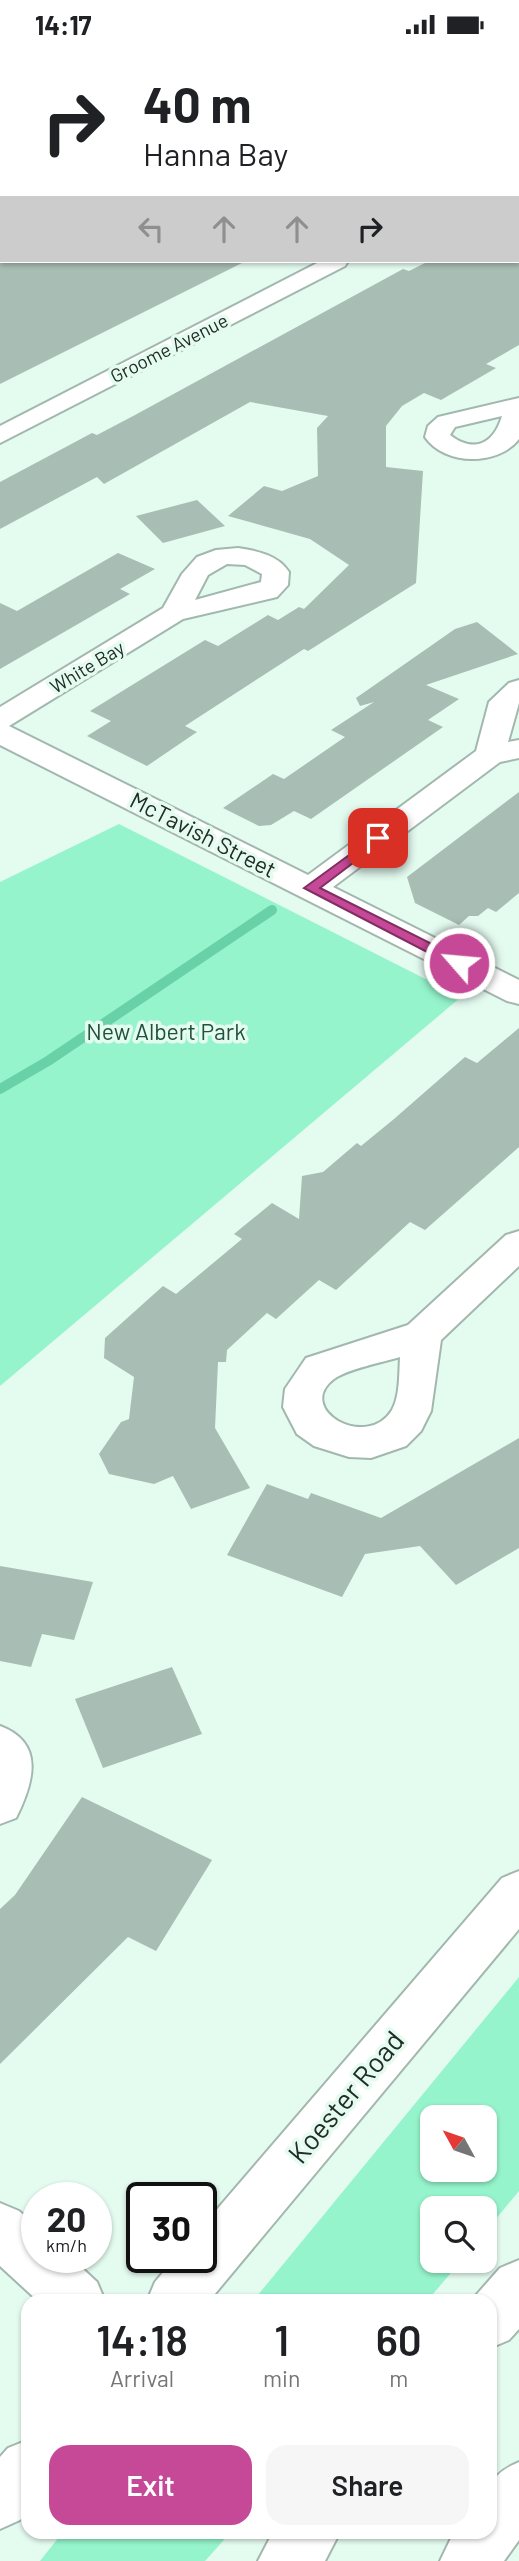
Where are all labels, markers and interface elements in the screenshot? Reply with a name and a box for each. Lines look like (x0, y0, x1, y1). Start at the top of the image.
text: 14:17 (35, 9, 92, 40)
text: 40 m (143, 74, 251, 133)
icon: right (28, 77, 119, 168)
text: Hanna Bay (143, 134, 288, 172)
icon: left (132, 210, 170, 248)
icon: ahead (205, 210, 243, 248)
icon: ahead (278, 210, 316, 248)
icon: right (351, 210, 389, 248)
street label: Groome Avenue (106, 308, 231, 387)
street label: White Bay (45, 635, 128, 698)
street label: McTavish Street (126, 785, 281, 883)
pin (348, 808, 408, 868)
icon: arrive (359, 819, 397, 857)
position arrow (422, 926, 496, 1000)
park label: New Albert Park (86, 1017, 246, 1045)
street label: Koester Road (280, 2023, 410, 2170)
north arrow (420, 2105, 497, 2182)
map controls (420, 2105, 497, 2273)
speed limit sign: 30 (126, 2182, 217, 2273)
button: search (420, 2196, 497, 2273)
text: 20 (47, 2197, 86, 2239)
text: km/h (46, 2234, 87, 2256)
text: 14:18 (96, 2314, 188, 2364)
text: 1 (274, 2314, 289, 2364)
text: 60 (376, 2314, 422, 2364)
text: Arrival (110, 2364, 174, 2392)
text: min (263, 2364, 300, 2392)
text: m (389, 2364, 408, 2392)
button: Exit (49, 2445, 252, 2525)
button: Share (266, 2445, 469, 2525)

